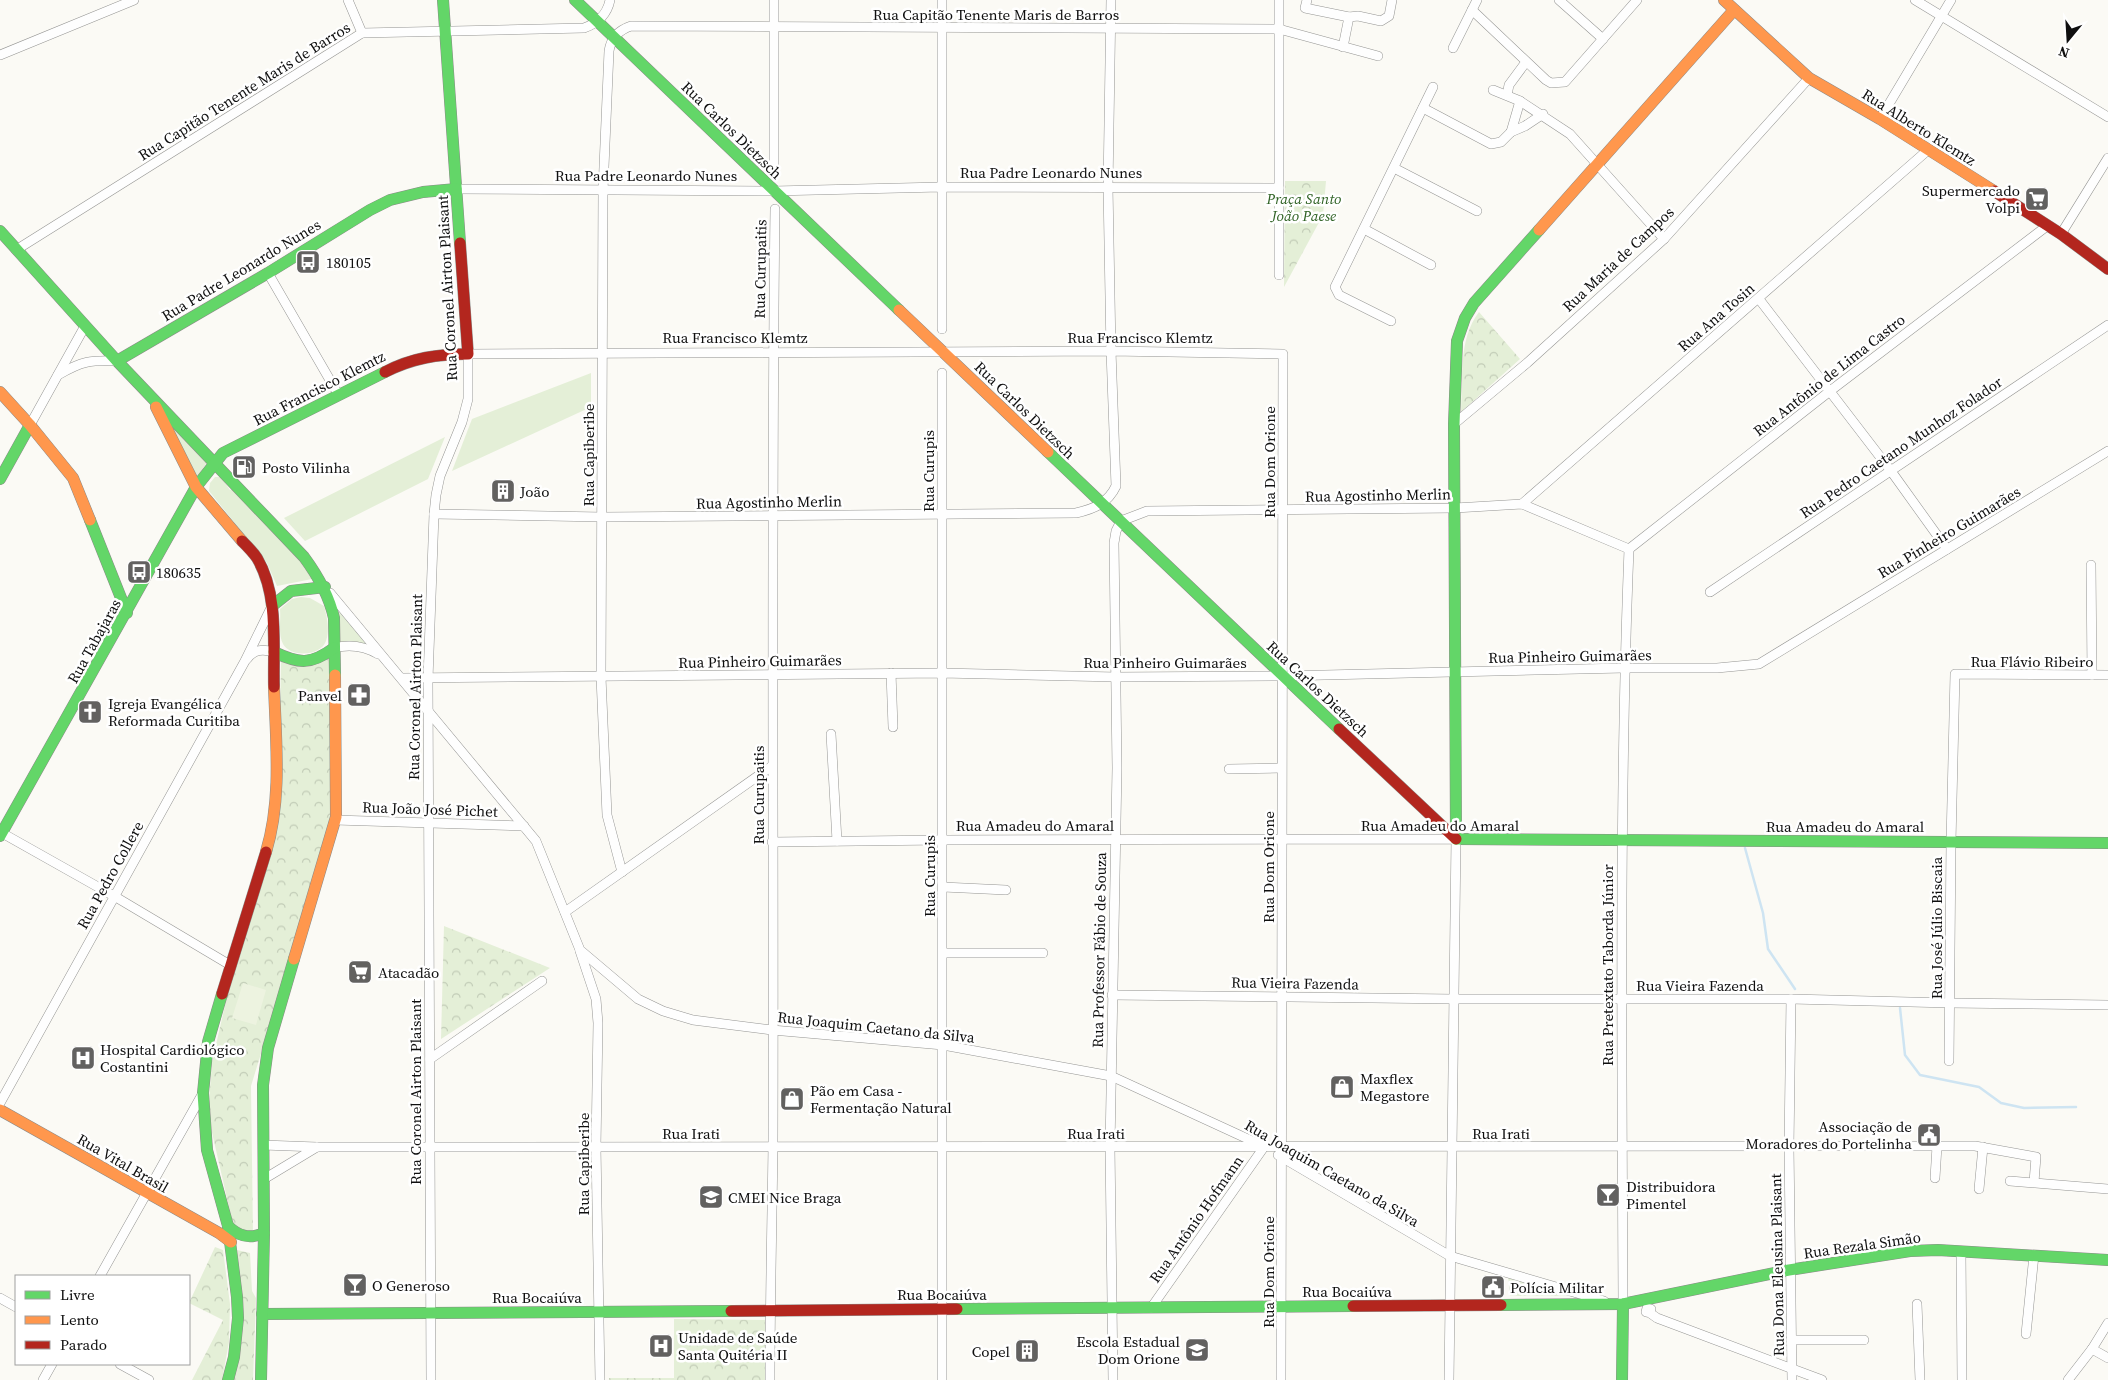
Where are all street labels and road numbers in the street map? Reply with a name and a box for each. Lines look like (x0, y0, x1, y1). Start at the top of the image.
street label: Rua Capitão Tenente Maris de Barros (873, 4, 1119, 25)
street label: Rua Capitão Tenente Maris de Barros (134, 17, 354, 165)
street label: Rua Carlos Dietzsch (677, 76, 787, 184)
street label: Rua Alberto Klemtz (1858, 83, 1980, 171)
street label: Rua Padre Leonardo Nunes (960, 162, 1142, 183)
street label: Rua Padre Leonardo Nunes (555, 165, 737, 186)
street label: Rua Coronel Airton Plaisant (432, 194, 462, 381)
street label: Rua Maria de Campos (1558, 202, 1678, 316)
street label: Rua Padre Leonardo Nunes (157, 214, 325, 326)
street label: Rua Curupaitis (749, 219, 771, 319)
street label: Rua Ana Tosin (1673, 278, 1759, 356)
street label: Rua Antônio de Lima Castro (1749, 309, 1909, 441)
street label: Rua Francisco Klemtz (662, 327, 808, 348)
street label: Rua Francisco Klemtz (1067, 327, 1213, 348)
street label: Rua Francisco Klemtz (249, 346, 389, 430)
street label: Rua Carlos Dietzsch (970, 356, 1080, 464)
street label: Rua Pedro Caetano Munhoz Folador (1796, 371, 2007, 523)
street label: Rua Capiberibe (578, 403, 599, 506)
street label: Rua Dom Orione (1259, 406, 1280, 518)
street label: Rua Curupis (918, 430, 939, 512)
street label: Rua Pinheiro Guimarães (1873, 481, 2025, 583)
street label: Rua Agostinho Merlin (1305, 483, 1451, 507)
street label: Rua Agostinho Merlin (696, 490, 842, 514)
street label: Rua Coronel Airton Plaisant (403, 594, 427, 780)
street label: Rua Tabajaras (62, 595, 126, 687)
street label: Rua Carlos Dietzsch (1262, 636, 1374, 742)
street label: Rua Pinheiro Guimarães (1488, 644, 1652, 668)
street label: Rua Pinheiro Guimarães (678, 649, 842, 673)
street label: Rua Flávio Ribeiro (1970, 651, 2094, 672)
street label: Rua Pinheiro Guimarães (1083, 652, 1247, 673)
street label: Rua Curupaitis (748, 745, 769, 845)
street label: Rua João José Pichet (362, 796, 498, 822)
street label: Rua Dom Orione (1258, 811, 1279, 923)
street label: Rua Amadeu do Amaral (956, 815, 1115, 836)
street label: Rua Amadeu do Amaral (1361, 815, 1520, 836)
street label: Rua Amadeu do Amaral (1766, 816, 1925, 837)
street label: Rua Pedro Collere (72, 817, 148, 933)
street label: Rua Curupis (919, 835, 940, 917)
street label: Rua Professor Fábio de Souza (1087, 852, 1111, 1048)
street label: Rua José Júlio Biscaia (1926, 856, 1947, 999)
street label: Rua Pretextato Taborda Júnior (1597, 863, 1618, 1066)
street label: Rua Vieira Fazenda (1231, 971, 1359, 995)
street label: Rua Vieira Fazenda (1636, 975, 1764, 996)
street label: Rua Coronel Airton Plaisant (405, 999, 426, 1185)
street label: Rua Joaquim Caetano da Silva (776, 1006, 976, 1048)
street label: Rua Capiberibe (573, 1112, 594, 1215)
street label: Rua Joaquim Caetano da Silva (1241, 1114, 1423, 1232)
street label: Rua Irati (662, 1123, 720, 1144)
street label: Rua Irati (1067, 1123, 1125, 1144)
street label: Rua Irati (1472, 1123, 1530, 1144)
street label: Rua Vital Brasil (73, 1128, 173, 1198)
street label: Rua Antônio Hofmann (1144, 1151, 1248, 1287)
street label: Rua Dona Eleusina Plaisant (1765, 1173, 1789, 1357)
street label: Rua Dom Orione (1258, 1216, 1279, 1328)
street label: Rua Rezala Simão (1802, 1226, 1922, 1264)
street label: Rua Bocaiúva (1302, 1281, 1392, 1302)
street label: Rua Bocaiúva (897, 1284, 987, 1305)
street label: Rua Bocaiúva (492, 1287, 582, 1308)

